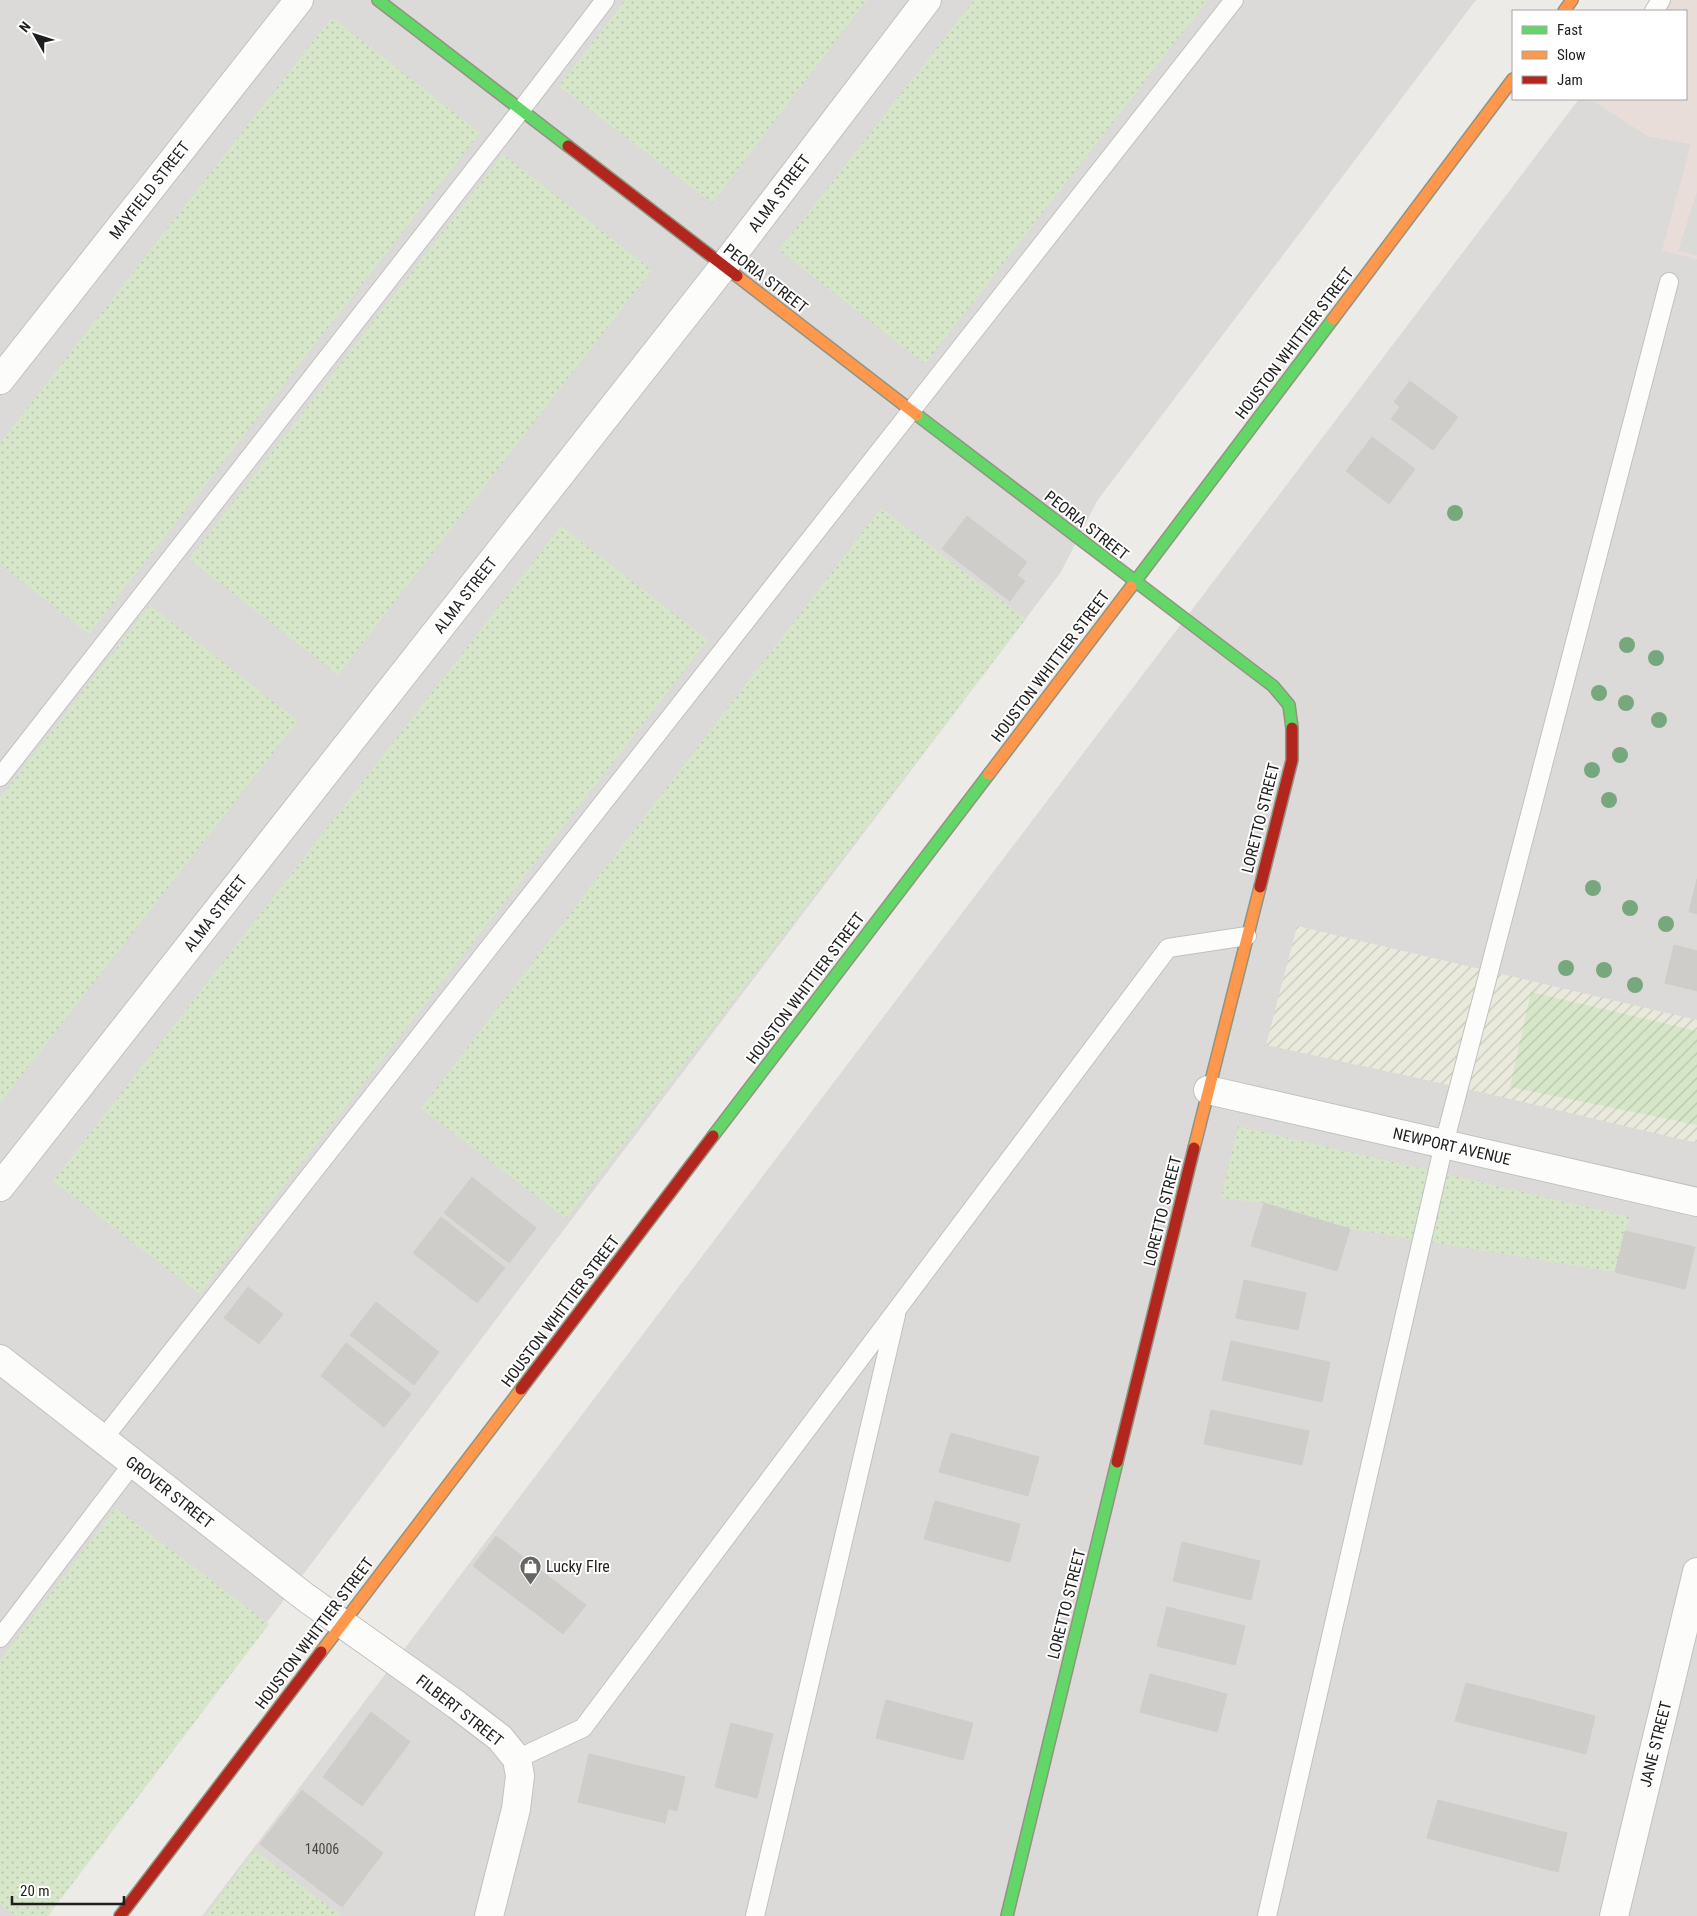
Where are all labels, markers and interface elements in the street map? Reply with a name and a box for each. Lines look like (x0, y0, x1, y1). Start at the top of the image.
north arrow (10, 10, 60, 60)
legend (1512, 10, 1687, 100)
text: N (16, 18, 34, 35)
text: Fast (1557, 21, 1582, 39)
text: Slow (1557, 46, 1586, 64)
text: Jam (1557, 71, 1583, 89)
street label: MAYFIELD STREET (105, 138, 193, 243)
street label: ALMA STREET (744, 151, 815, 236)
street label: PEORIA STREET (720, 240, 812, 317)
street label: HOUSTON WHITTIER STREET (1231, 264, 1357, 423)
street label: PEORIA STREET (1041, 487, 1133, 564)
street label: ALMA STREET (430, 553, 501, 637)
street label: HOUSTON WHITTIER STREET (987, 587, 1113, 746)
street label: LORETTO STREET (1238, 761, 1283, 875)
street label: ALMA STREET (180, 871, 251, 955)
street label: HOUSTON WHITTIER STREET (742, 909, 868, 1068)
street label: NEWPORT AVENUE (1391, 1124, 1513, 1169)
street label: LORETTO STREET (1140, 1154, 1185, 1268)
street label: HOUSTON WHITTIER STREET (497, 1232, 623, 1391)
street label: GROVER STREET (122, 1452, 217, 1533)
street label: LORETTO STREET (1044, 1547, 1089, 1661)
street label: HOUSTON WHITTIER STREET (251, 1554, 377, 1713)
shop icon: Lucky FIre (518, 1554, 542, 1585)
place label: Lucky FIre (546, 1557, 610, 1576)
street label: FILBERT STREET (412, 1671, 507, 1750)
street label: JANE STREET (1636, 1699, 1675, 1789)
house number: 14006 (305, 1841, 339, 1857)
scale bar (12, 1874, 125, 1906)
text: 20 m (20, 1882, 50, 1900)

